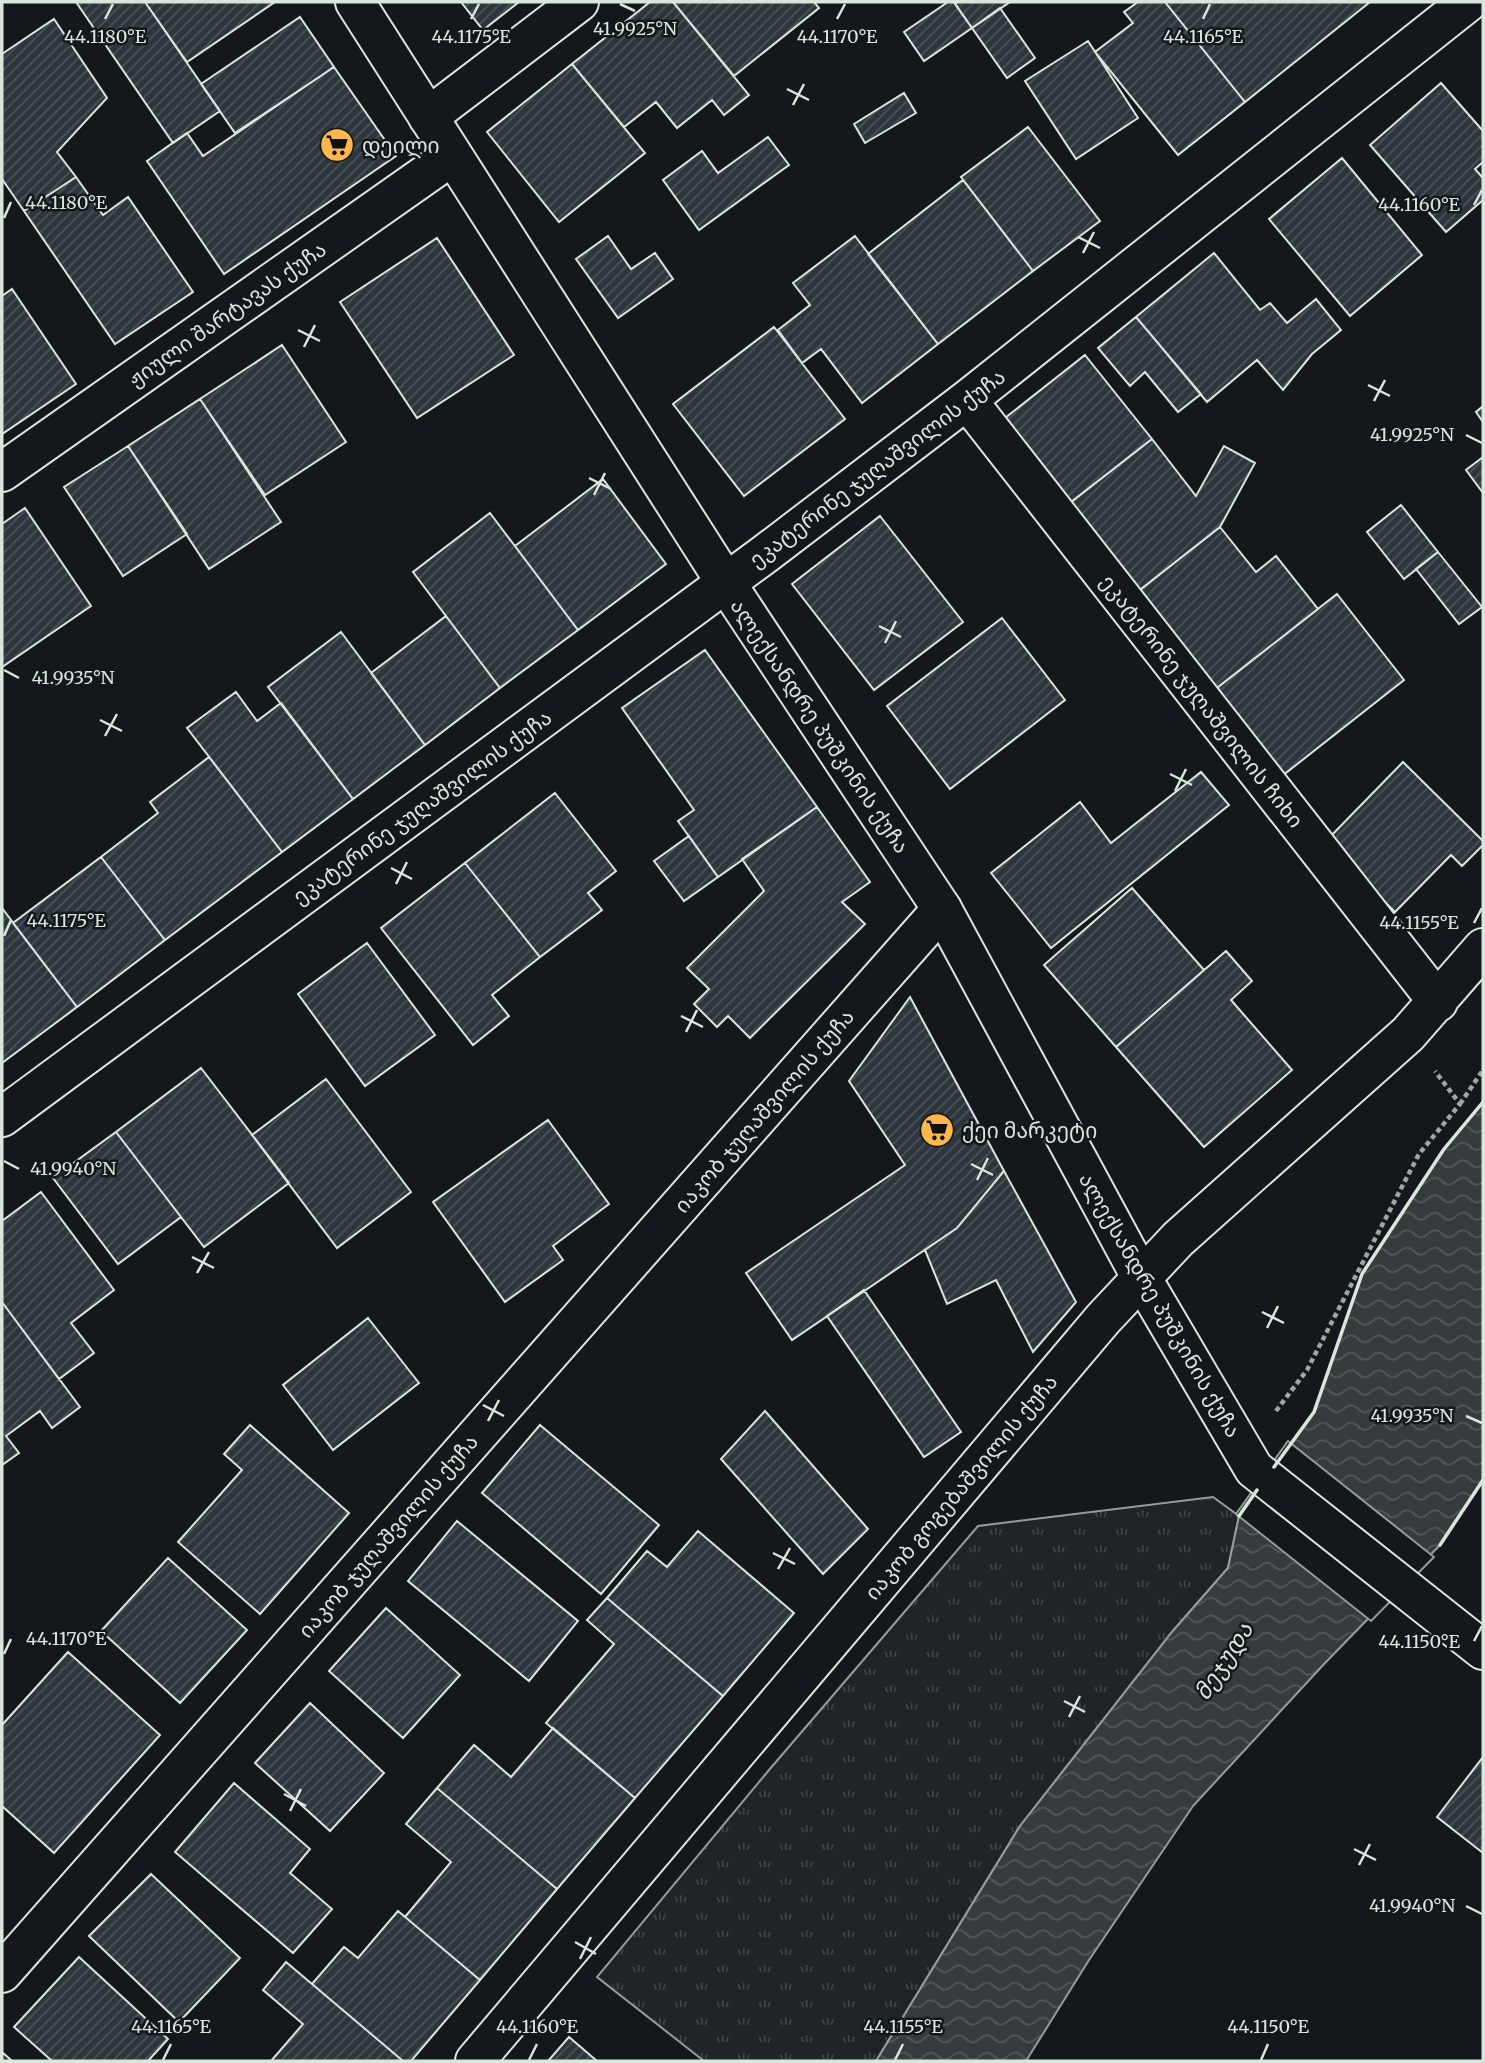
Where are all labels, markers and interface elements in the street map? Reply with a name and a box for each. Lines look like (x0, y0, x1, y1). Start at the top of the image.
text: 41.9925°N (593, 17, 677, 40)
text: 44.1180°E (64, 25, 147, 48)
text: 44.1175°E (431, 25, 511, 48)
text: 44.1170°E (797, 25, 878, 48)
text: 44.1165°E (1163, 25, 1244, 48)
supermarket icon: დეილი (318, 126, 356, 164)
place label: დეილი (362, 132, 440, 159)
text: 44.1180°E (25, 191, 108, 214)
text: 44.1160°E (1378, 193, 1461, 216)
street label: ჟიული შარტავას ქუჩა (123, 235, 331, 393)
street label: ეკატერინე ჯუღაშვილის ქუჩა (744, 363, 1010, 573)
text: 41.9925°N (1370, 423, 1454, 446)
street label: ეკატერინე ჯუღაშვილის ჩიხი (1095, 569, 1309, 833)
street label: ალექსანდრე პუშკინის ქუჩა (725, 594, 915, 858)
text: 41.9935°N (32, 666, 115, 689)
street label: ეკატერინე ჯუღაშვილის ქუჩა (287, 704, 557, 910)
text: 44.1175°E (26, 909, 106, 932)
text: 44.1155°E (1379, 911, 1459, 934)
street label: იაკობ ჯუღაშვილის ქუჩა (668, 1004, 860, 1218)
supermarket icon: ქეი მარკეტი (918, 1111, 956, 1149)
place label: ქეი მარკეტი (962, 1117, 1097, 1144)
text: 41.9940°N (30, 1157, 116, 1180)
street label: ალექსანდრე პუშკინის ქუჩა (1073, 1168, 1247, 1442)
street label: იაკობ გოგებაშვილის ქუჩა (859, 1369, 1063, 1605)
text: 41.9935°N (1371, 1404, 1454, 1427)
street label: იაკობ ჯუღაშვილის ქუჩა (292, 1429, 484, 1643)
water label: მეჯუდა (1187, 1616, 1259, 1705)
text: 44.1170°E (26, 1627, 107, 1650)
text: 44.1150°E (1378, 1630, 1460, 1653)
text: 41.9940°N (1369, 1894, 1455, 1917)
text: 44.1165°E (131, 2015, 212, 2038)
text: 44.1160°E (496, 2015, 579, 2038)
text: 44.1155°E (863, 2015, 943, 2038)
text: 44.1150°E (1227, 2015, 1309, 2038)

